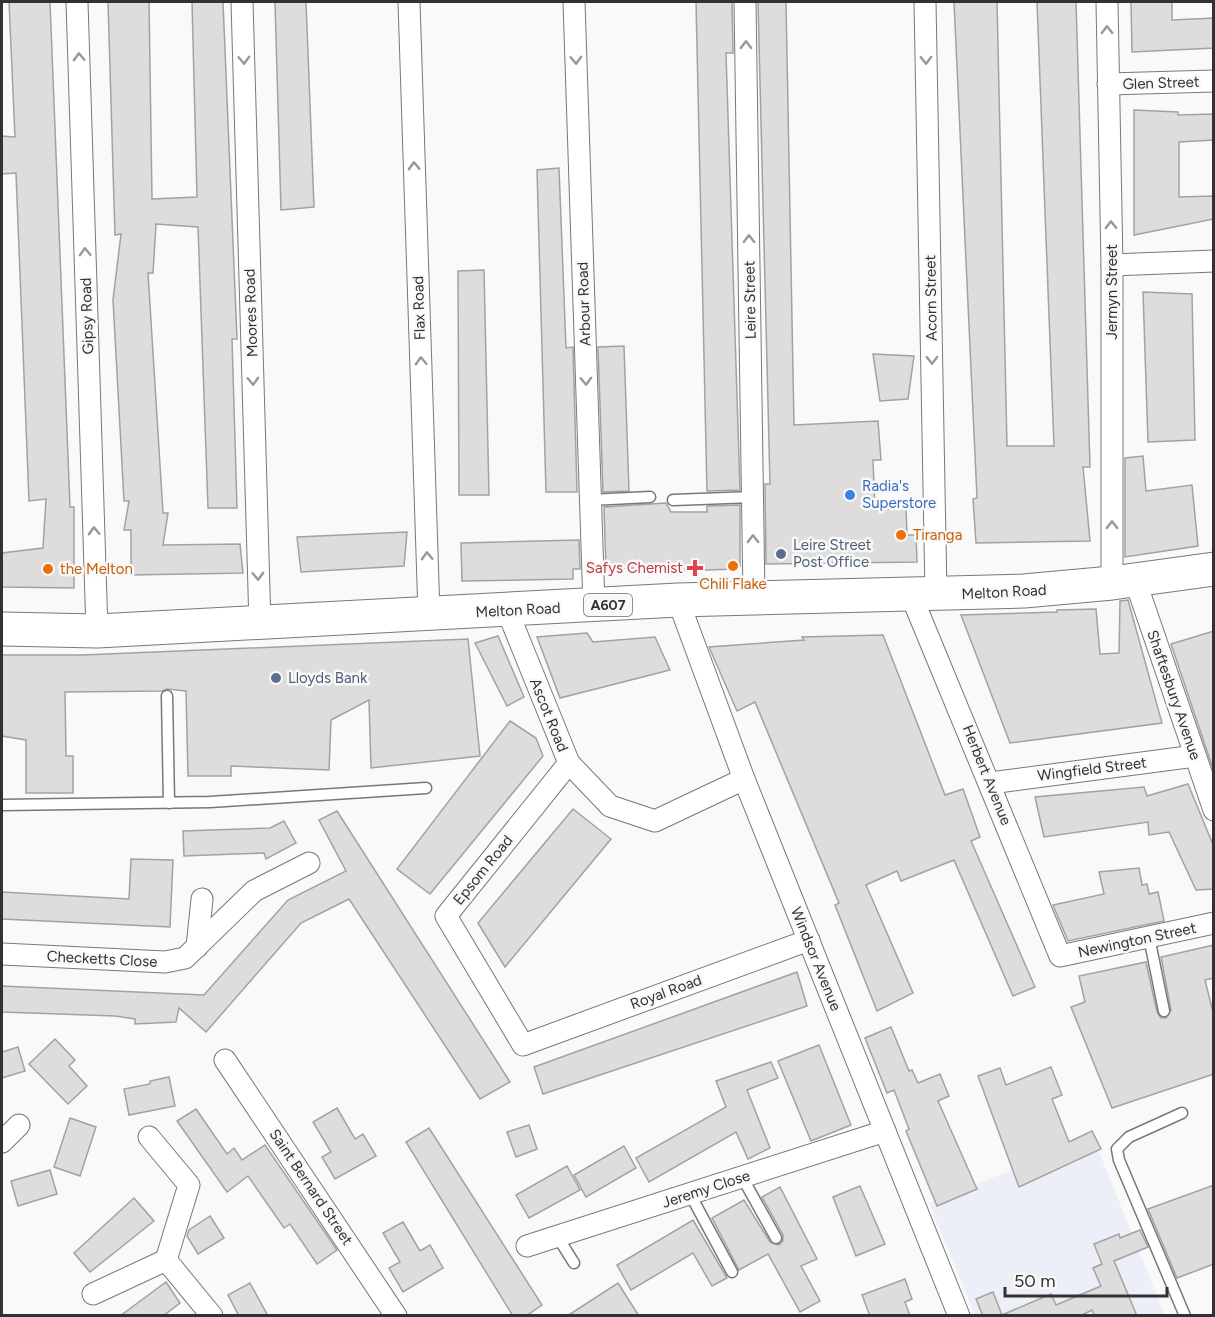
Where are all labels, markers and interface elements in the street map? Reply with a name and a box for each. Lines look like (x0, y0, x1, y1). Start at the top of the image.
one-way arrow (1101, 25, 1113, 34)
one-way arrow (739, 40, 752, 49)
one-way arrow (73, 53, 85, 62)
one-way arrow (237, 55, 250, 64)
one-way arrow (569, 55, 582, 64)
one-way arrow (920, 55, 933, 64)
street label: Glen Street (1122, 73, 1200, 93)
one-way arrow (408, 161, 421, 170)
one-way arrow (1105, 220, 1117, 229)
one-way arrow (742, 235, 755, 244)
street label: Jermyn Street (1103, 244, 1121, 340)
one-way arrow (79, 247, 91, 256)
street label: Acorn Street (921, 255, 941, 341)
street label: Leire Street (740, 260, 760, 339)
street label: Arbour Road (574, 262, 594, 346)
street label: Moores Road (240, 268, 262, 358)
street label: Flax Road (409, 275, 429, 341)
street label: Gipsy Road (77, 277, 97, 355)
one-way arrow (925, 355, 938, 364)
one-way arrow (414, 356, 427, 365)
one-way arrow (246, 376, 259, 385)
one-way arrow (580, 376, 593, 385)
place label: Radia's Superstore (862, 477, 936, 512)
marker: Radia's Superstore (843, 488, 857, 502)
one-way arrow (1106, 520, 1118, 529)
one-way arrow (87, 526, 100, 535)
place label: Tiranga (913, 526, 962, 544)
marker: Tiranga (894, 528, 908, 542)
one-way arrow (747, 535, 759, 544)
place label: Leire Street Post Office (793, 536, 872, 571)
marker: Leire Street Post Office (774, 547, 788, 561)
one-way arrow (420, 551, 433, 560)
place label: Safys Chemist (586, 559, 683, 577)
marker: Chili Flake (726, 559, 740, 573)
place label: the Melton (60, 560, 133, 578)
marker: Safys Chemist (688, 561, 702, 575)
marker: the Melton (41, 562, 55, 576)
one-way arrow (252, 571, 264, 580)
place label: Chili Flake (699, 575, 767, 593)
street label: Melton Road (961, 581, 1047, 603)
road number: A607 (584, 594, 632, 616)
street label: Melton Road (475, 599, 561, 621)
street label: Shaftesbury Avenue (1143, 628, 1205, 762)
place label: Lloyds Bank (288, 669, 368, 687)
marker: Lloyds Bank (269, 671, 283, 685)
street label: Ascot Road (526, 676, 572, 754)
street label: Herbert Avenue (959, 722, 1015, 828)
street label: Wingfield Street (1036, 753, 1148, 785)
street label: Epsom Road (449, 832, 517, 908)
street label: Windsor Avenue (787, 905, 845, 1013)
street label: Newington Street (1076, 919, 1198, 961)
street label: Checketts Close (46, 947, 158, 971)
street label: Royal Road (628, 971, 704, 1013)
street label: Saint Bernard Street (265, 1126, 357, 1249)
street label: Jeremy Close (660, 1166, 752, 1212)
scale bar (1005, 1260, 1167, 1298)
text: 50 m (1014, 1270, 1056, 1292)

